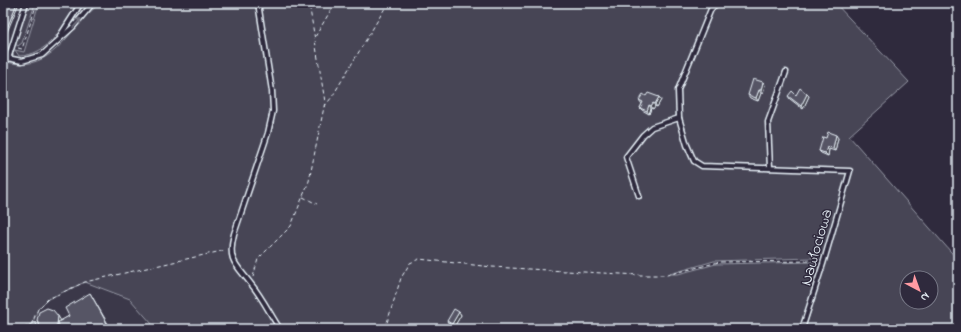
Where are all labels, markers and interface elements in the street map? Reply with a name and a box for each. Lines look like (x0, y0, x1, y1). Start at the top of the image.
one-way arrow (72, 18, 81, 28)
street label: Nawłociowa (794, 206, 839, 289)
north arrow (899, 270, 939, 310)
text: N (917, 288, 933, 305)

